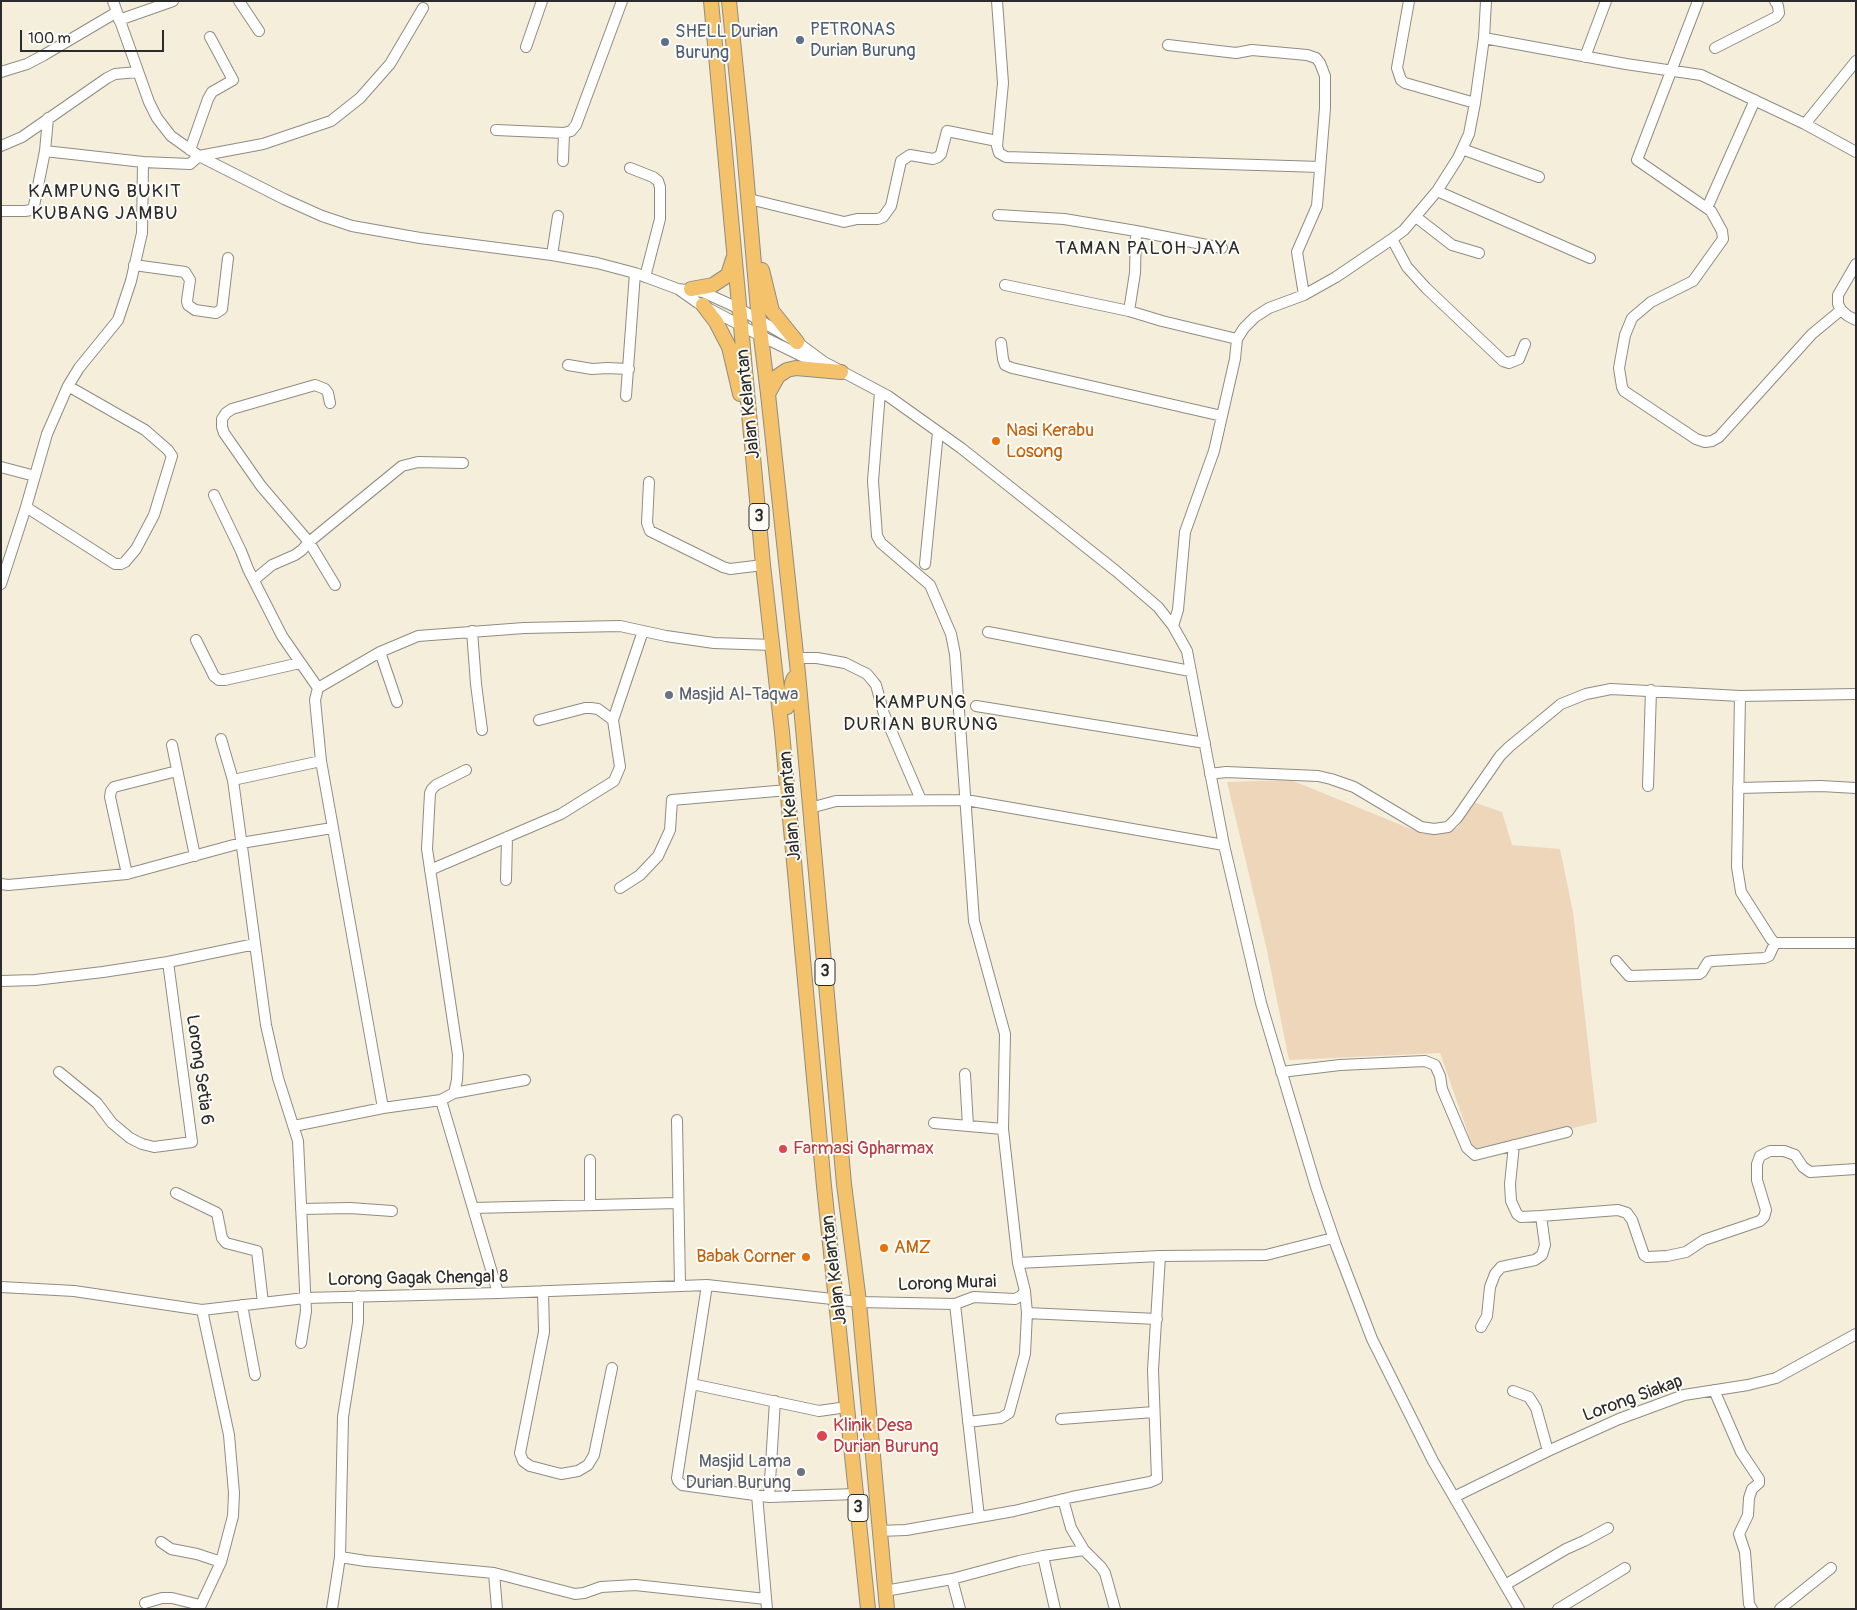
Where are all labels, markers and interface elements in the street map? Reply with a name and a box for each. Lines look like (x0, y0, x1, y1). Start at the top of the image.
place label: PETRONAS Durian Burung (810, 19, 916, 62)
scale bar (22, 20, 166, 52)
place label: SHELL Durian Burung (675, 21, 778, 64)
text: 100 m (28, 29, 71, 48)
marker: PETRONAS Durian Burung (794, 34, 806, 46)
marker: SHELL Durian Burung (659, 36, 671, 48)
district label: KAMPUNG BUKIT KUBANG JAMBU (26, 181, 184, 225)
district label: TAMAN PALOH JAYA (1053, 238, 1243, 260)
street label: Jalan Kelantan (732, 348, 766, 460)
place label: Nasi Kerabu Losong (1006, 420, 1094, 462)
marker: Nasi Kerabu Losong (990, 435, 1002, 447)
road number: 3 (749, 504, 769, 530)
place label: Masjid Al-Taqwa (679, 684, 798, 706)
marker: Masjid Al-Taqwa (663, 689, 675, 701)
district label: KAMPUNG DURIAN BURUNG (842, 692, 1000, 736)
street label: Jalan Kelantan (775, 750, 807, 862)
road number: 3 (815, 959, 835, 986)
street label: Lorong Setia 6 (181, 1013, 217, 1127)
place label: Farmasi Gpharmax (793, 1138, 934, 1160)
marker: Farmasi Gpharmax (777, 1143, 789, 1155)
street label: Jalan Kelantan (818, 1214, 852, 1326)
place label: AMZ (894, 1237, 931, 1259)
marker: AMZ (878, 1242, 890, 1254)
place label: Babak Corner (696, 1246, 796, 1268)
marker: Babak Corner (800, 1251, 812, 1263)
street label: Lorong Gagak Chengal 8 (328, 1267, 508, 1291)
street label: Lorong Murai (897, 1271, 997, 1297)
street label: Lorong Siakap (1580, 1371, 1686, 1427)
place label: Klinik Desa Durian Burung (833, 1415, 939, 1458)
marker: Klinik Desa Durian Burung (815, 1429, 829, 1443)
place label: Masjid Lama Durian Burung (685, 1451, 791, 1494)
marker: Masjid Lama Durian Burung (795, 1466, 807, 1478)
road number: 3 (848, 1495, 868, 1522)

